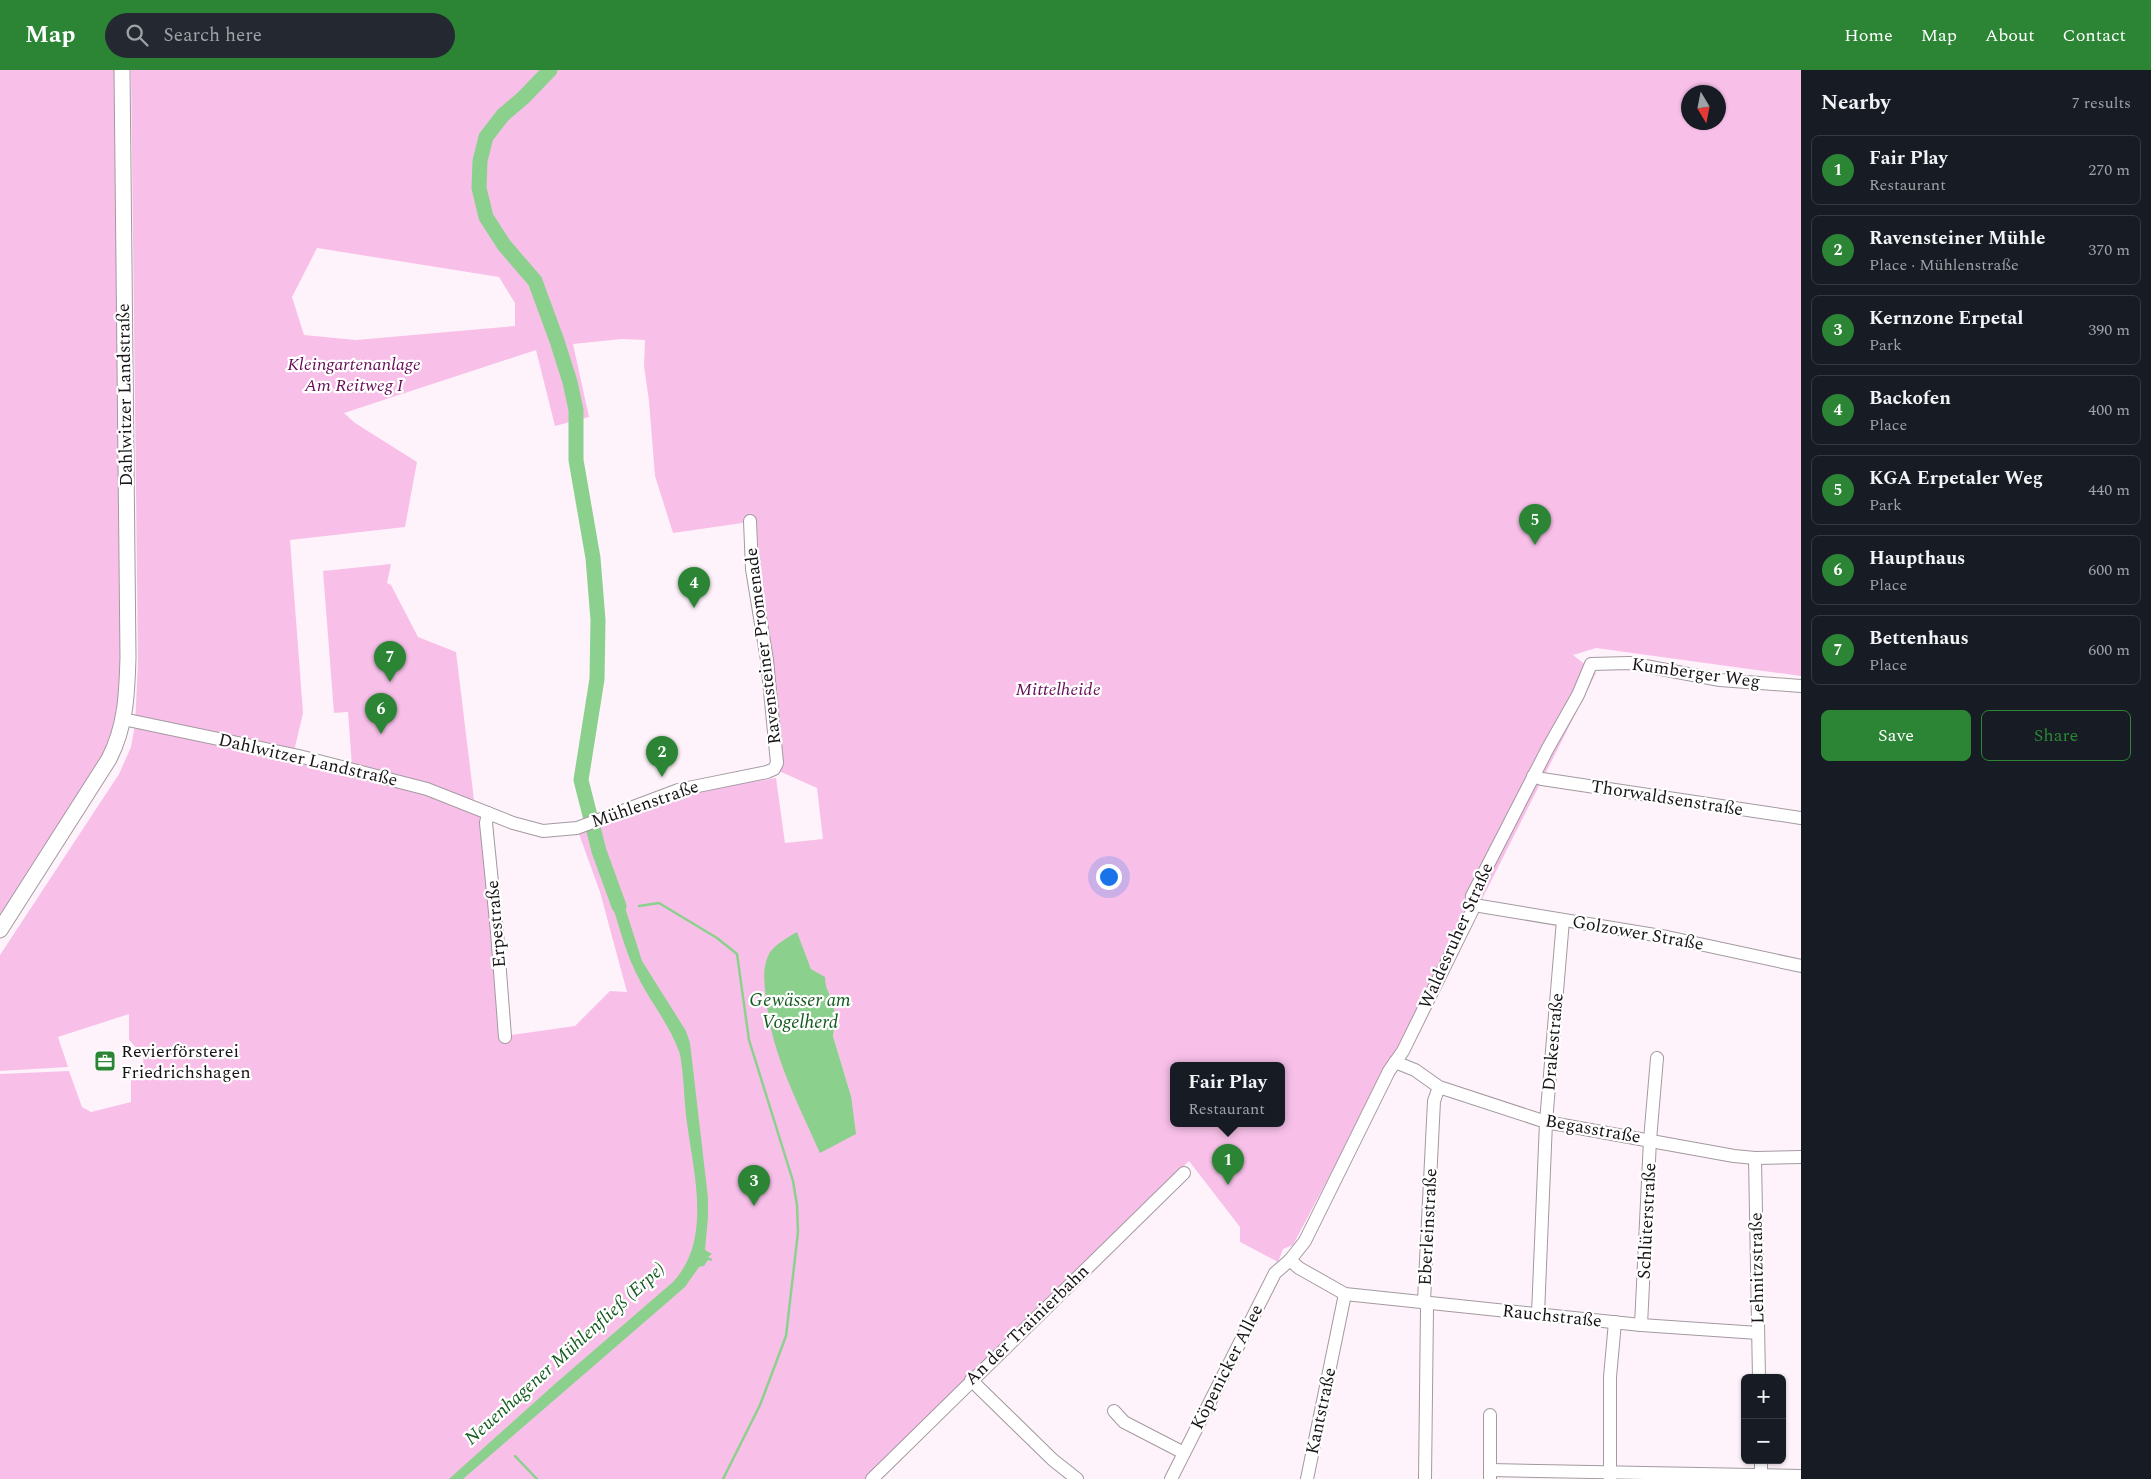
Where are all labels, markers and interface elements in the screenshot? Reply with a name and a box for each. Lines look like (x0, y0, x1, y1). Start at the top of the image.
search box (105, 13, 455, 58)
text: Map (25, 17, 75, 53)
icon: search (123, 21, 151, 49)
text: Search here (163, 21, 262, 50)
text: Home (1844, 22, 1893, 49)
text: Map (1921, 22, 1957, 49)
text: About (1985, 22, 2035, 49)
text: Contact (2063, 22, 2126, 49)
north arrow (1681, 85, 1726, 130)
text: Nearby (1821, 87, 1891, 119)
text: 7 results (2072, 91, 2131, 115)
text: Fair Play (1869, 144, 1948, 173)
text: 1 (1834, 158, 1842, 182)
text: 270 m (2088, 158, 2130, 182)
text: Restaurant (1869, 173, 1946, 197)
text: Ravensteiner Mühle (1869, 224, 2046, 253)
text: 2 (1834, 238, 1842, 262)
text: 370 m (2088, 238, 2130, 262)
text: Place · Mühlenstraße (1869, 253, 2019, 277)
street label: Dahlwitzer Landstraße (110, 303, 140, 487)
text: Kernzone Erpetal (1869, 304, 2023, 333)
text: 3 (1834, 318, 1842, 342)
text: 390 m (2088, 318, 2130, 342)
text: Park (1869, 333, 1902, 357)
park label: Kleingartenanlage Am Reitweg I (287, 351, 421, 399)
text: Backofen (1869, 384, 1951, 413)
text: 4 (1834, 398, 1842, 422)
text: 400 m (2088, 398, 2130, 422)
text: Place (1869, 413, 1907, 437)
text: KGA Erpetaler Weg (1869, 464, 2043, 493)
text: 5 (1834, 478, 1842, 502)
text: 440 m (2088, 478, 2130, 502)
text: Park (1869, 493, 1902, 517)
pin: 5 (1519, 504, 1551, 545)
text: Haupthaus (1869, 544, 1965, 573)
street label: Ravensteiner Promenade (738, 546, 788, 746)
text: 6 (1834, 558, 1842, 582)
text: 600 m (2088, 558, 2130, 582)
pin: 4 (678, 567, 710, 608)
text: Place (1869, 573, 1907, 597)
text: Bettenhaus (1869, 624, 1969, 653)
text: 7 (1834, 638, 1842, 662)
text: 600 m (2088, 638, 2130, 662)
pin: 7 (374, 641, 406, 682)
street label: Kumberger Weg (1630, 651, 1762, 695)
text: Place (1869, 653, 1907, 677)
park label: Mittelheide (1015, 676, 1101, 703)
pin: 6 (365, 693, 397, 734)
button: Save (1821, 710, 1971, 761)
button: Share (1981, 710, 2131, 761)
street label: Dahlwitzer Landstraße (216, 726, 400, 794)
pin: 2 (646, 736, 678, 777)
street label: Mühlenstraße (588, 773, 702, 835)
street label: Thorwaldsenstraße (1589, 773, 1745, 823)
street label: Waldesruher Straße (1412, 858, 1500, 1014)
your location (1096, 864, 1122, 890)
street label: Erpestraße (479, 879, 513, 969)
street label: Golzower Straße (1570, 908, 1706, 958)
water label: Gewässer am Vogelherd (749, 986, 851, 1037)
street label: Drakestraße (1535, 992, 1571, 1092)
place label: Revierförsterei Friedrichshagen (121, 1038, 251, 1086)
office icon: Revierförsterei Friedrichshagen (93, 1049, 117, 1073)
popup (1170, 1062, 1285, 1127)
text: Fair Play (1188, 1068, 1267, 1097)
text: Restaurant (1188, 1097, 1265, 1121)
street label: Begasstraße (1543, 1107, 1643, 1151)
pin: 1 (1212, 1144, 1244, 1185)
street label: Schlüterstraße (1630, 1162, 1664, 1280)
pin: 3 (738, 1165, 770, 1206)
street label: Eberleinstraße (1411, 1168, 1445, 1286)
street label: Lehnitzstraße (1743, 1212, 1771, 1324)
water label: Neuenhagener Mühlenfließ (Erpe) (458, 1256, 672, 1452)
street label: An der Trainierbahn (959, 1258, 1095, 1392)
street label: Rauchstraße (1501, 1297, 1603, 1335)
street label: Köpenicker Allee (1184, 1300, 1270, 1434)
street label: Kantstraße (1299, 1365, 1343, 1457)
map controls (1741, 1374, 1786, 1464)
button: + (1741, 1374, 1786, 1419)
button: − (1741, 1419, 1786, 1464)

